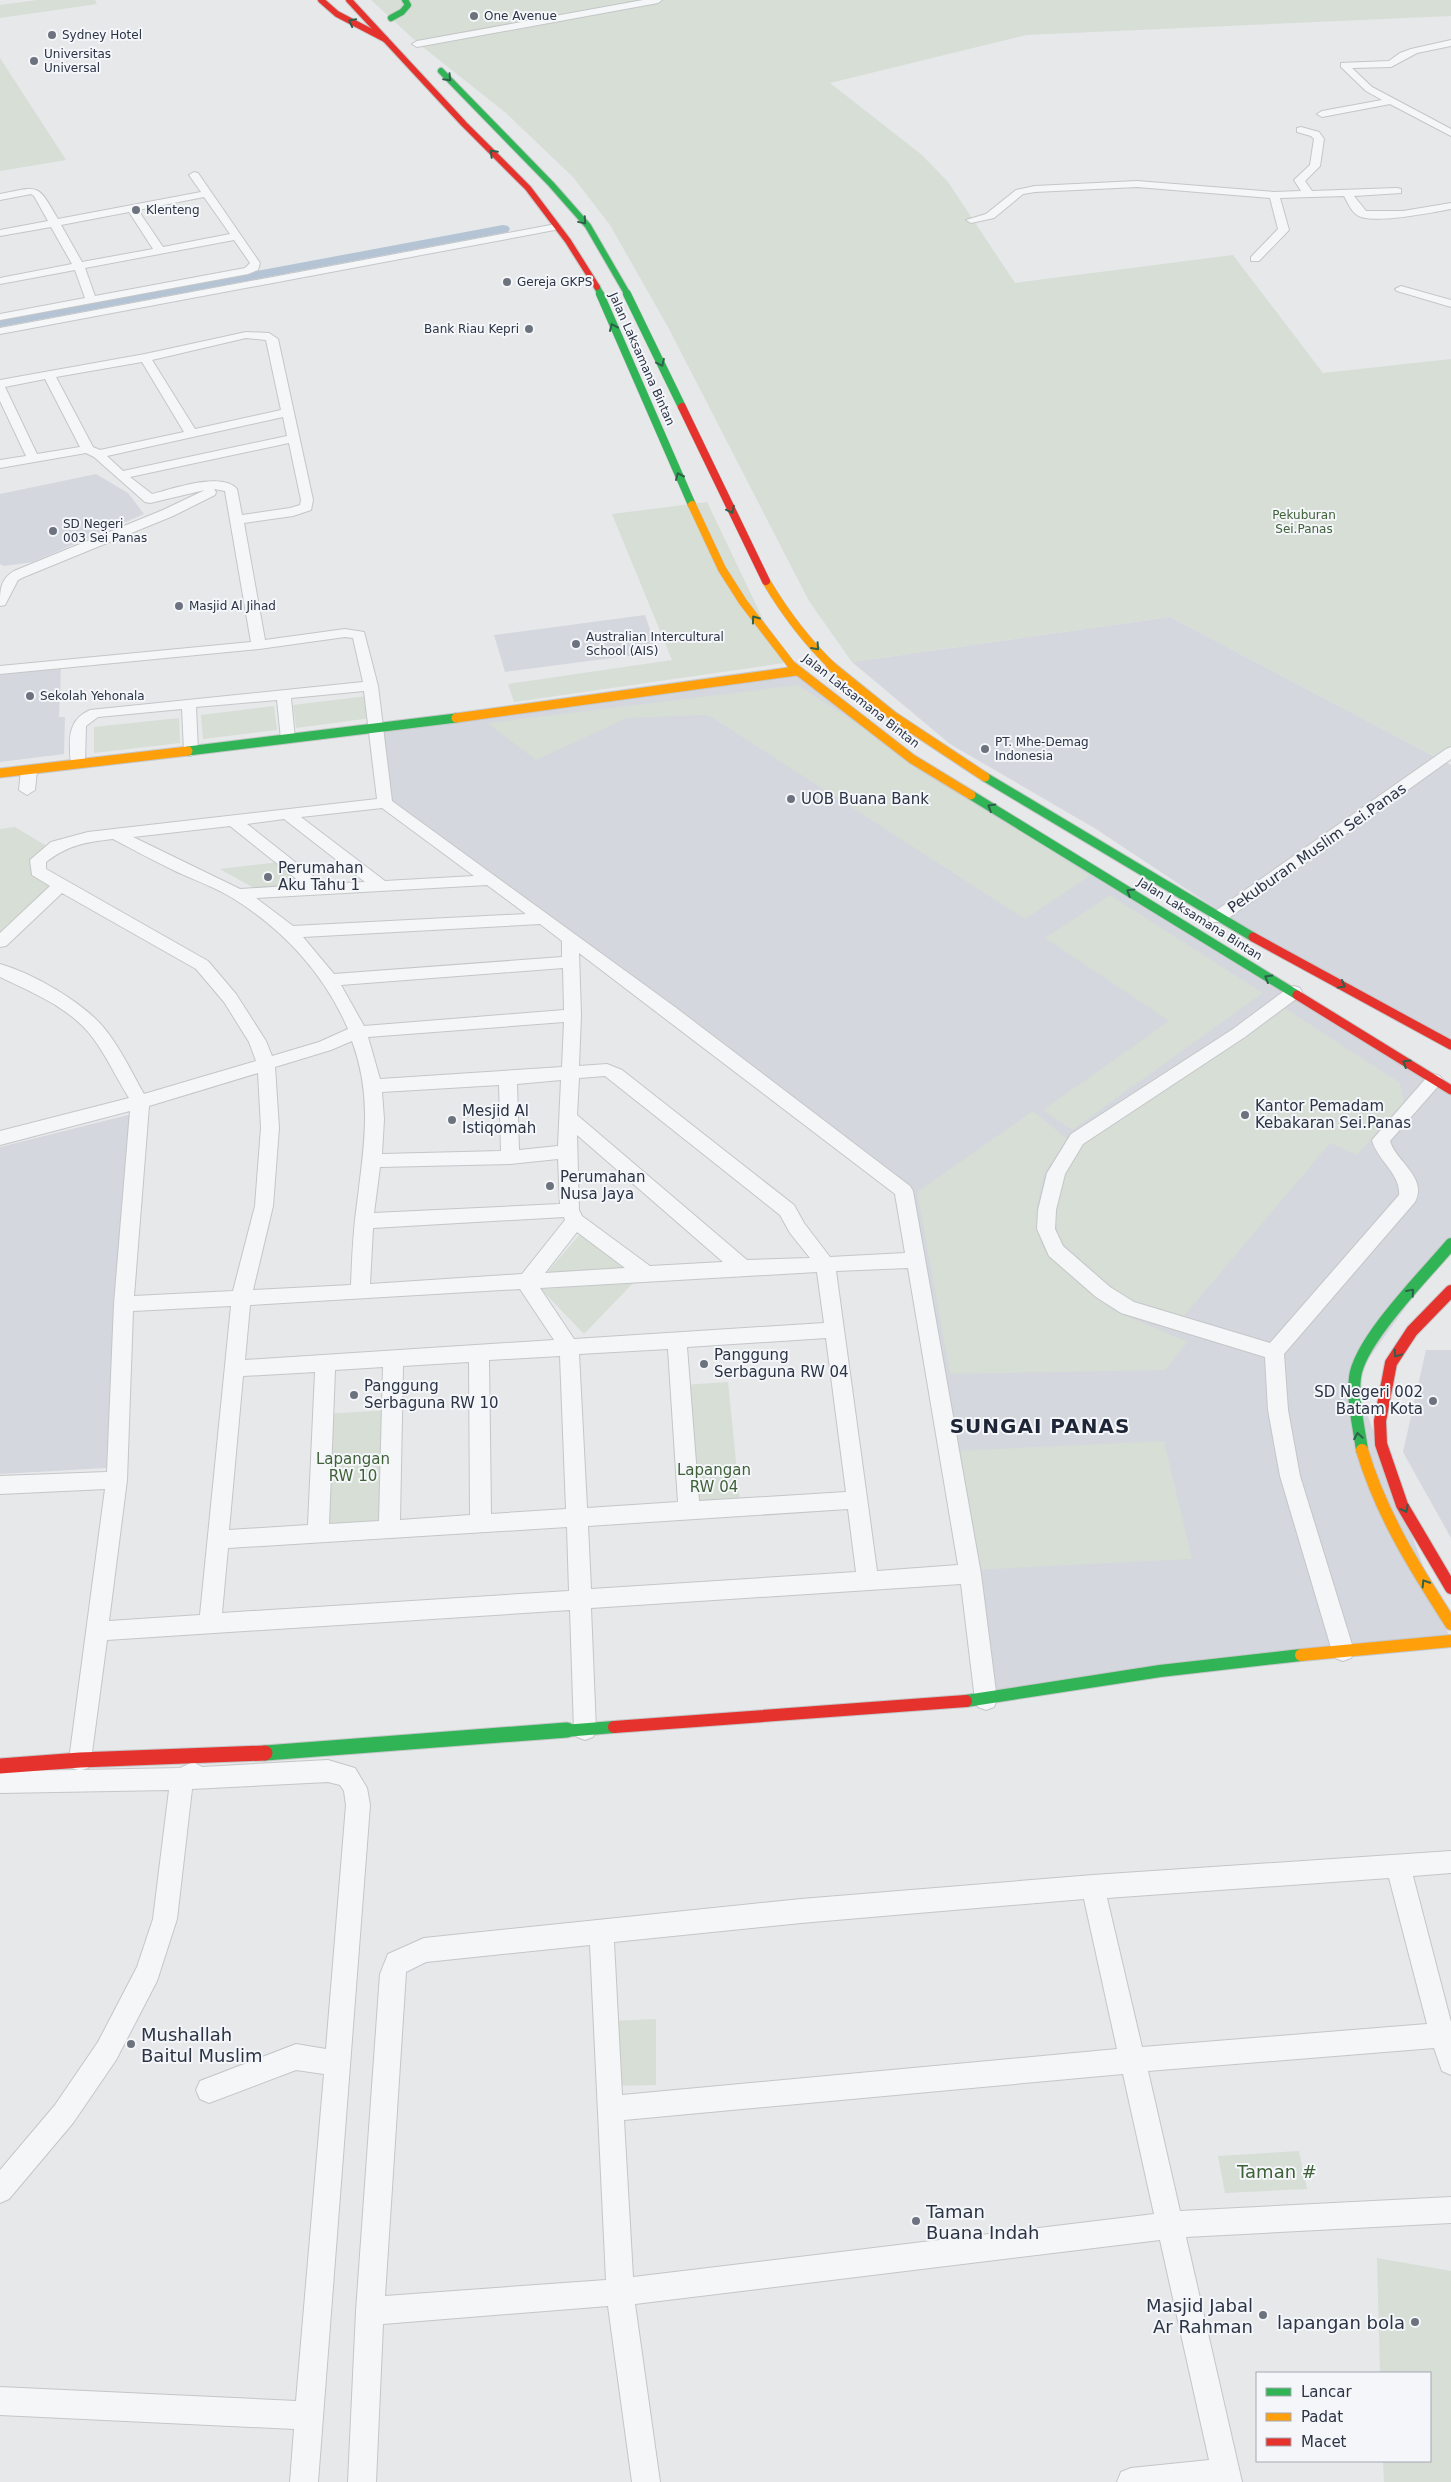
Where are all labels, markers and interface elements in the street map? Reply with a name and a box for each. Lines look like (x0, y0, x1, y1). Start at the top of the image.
place label: One Avenue (484, 9, 557, 23)
marker: One Avenue (468, 10, 480, 22)
one-way arrow (348, 18, 357, 28)
place label: Sydney Hotel (62, 28, 142, 42)
marker: Sydney Hotel (46, 29, 58, 41)
place label: Universitas Universal (44, 47, 111, 75)
marker: Universitas Universal (28, 55, 40, 67)
one-way arrow (442, 73, 451, 82)
one-way arrow (490, 150, 499, 159)
place label: Klenteng (146, 203, 200, 217)
marker: Klenteng (130, 204, 142, 216)
one-way arrow (577, 215, 586, 224)
place label: Gereja GKPS (517, 275, 592, 289)
marker: Gereja GKPS (501, 276, 513, 288)
street label: Jalan Laksamana Bintan (606, 289, 678, 428)
place label: Bank Riau Kepri (424, 322, 519, 336)
marker: Bank Riau Kepri (523, 323, 535, 335)
one-way arrow (609, 323, 620, 332)
one-way arrow (654, 358, 665, 367)
one-way arrow (674, 472, 685, 481)
one-way arrow (725, 504, 735, 513)
park label: Pekuburan Sei.Panas (1272, 508, 1336, 536)
place label: SD Negeri 003 Sei Panas (63, 517, 147, 545)
marker: SD Negeri 003 Sei Panas (47, 525, 59, 537)
place label: Masjid Al Jihad (189, 599, 276, 613)
marker: Masjid Al Jihad (173, 600, 185, 612)
one-way arrow (752, 615, 761, 625)
place label: Australian Intercultural School (AIS) (586, 630, 724, 658)
marker: Australian Intercultural School (AIS) (570, 638, 582, 650)
one-way arrow (810, 641, 819, 650)
street label: Jalan Laksamana Bintan (799, 650, 922, 751)
place label: Sekolah Yehonala (40, 689, 145, 703)
marker: Sekolah Yehonala (24, 690, 36, 702)
place label: PT. Mhe-Demag Indonesia (995, 735, 1089, 763)
marker: PT. Mhe-Demag Indonesia (979, 743, 991, 755)
street label: Pekuburan Muslim Sei.Panas (1224, 779, 1410, 917)
place label: UOB Buana Bank (801, 790, 929, 808)
marker: UOB Buana Bank (785, 793, 797, 805)
one-way arrow (988, 804, 997, 814)
place label: Perumahan Aku Tahu 1 (278, 859, 363, 894)
marker: Perumahan Aku Tahu 1 (262, 871, 274, 883)
street label: Jalan Laksamana Bintan (1134, 874, 1265, 963)
one-way arrow (1126, 889, 1135, 899)
one-way arrow (1264, 974, 1273, 984)
one-way arrow (1337, 979, 1346, 989)
one-way arrow (1402, 1060, 1411, 1070)
place label: Kantor Pemadam Kebakaran Sei.Panas (1255, 1097, 1411, 1132)
place label: Mesjid Al Istiqomah (462, 1102, 536, 1137)
marker: Kantor Pemadam Kebakaran Sei.Panas (1239, 1109, 1251, 1121)
marker: Mesjid Al Istiqomah (446, 1114, 458, 1126)
place label: Perumahan Nusa Jaya (560, 1168, 645, 1203)
marker: Perumahan Nusa Jaya (544, 1180, 556, 1192)
one-way arrow (1405, 1289, 1414, 1298)
place label: Panggung Serbaguna RW 04 (714, 1346, 849, 1381)
one-way arrow (1394, 1348, 1403, 1358)
marker: Panggung Serbaguna RW 04 (698, 1358, 710, 1370)
place label: Panggung Serbaguna RW 10 (364, 1377, 499, 1412)
place label: SD Negeri 002 Batam Kota (1314, 1383, 1423, 1418)
marker: Panggung Serbaguna RW 10 (348, 1389, 360, 1401)
marker: SD Negeri 002 Batam Kota (1427, 1395, 1439, 1407)
district label: SUNGAI PANAS (950, 1414, 1130, 1438)
one-way arrow (1354, 1432, 1364, 1440)
park label: Lapangan RW 10 (316, 1450, 390, 1485)
park label: Lapangan RW 04 (677, 1461, 751, 1496)
one-way arrow (1399, 1504, 1409, 1513)
one-way arrow (1421, 1579, 1431, 1588)
place label: Mushallah Baitul Muslim (141, 2024, 262, 2066)
marker: Mushallah Baitul Muslim (125, 2038, 137, 2050)
park label: Taman # (1236, 2161, 1317, 2182)
place label: Taman Buana Indah (925, 2201, 1040, 2243)
marker: Taman Buana Indah (910, 2215, 922, 2227)
place label: Masjid Jabal Ar Rahman (1146, 2295, 1253, 2337)
marker: Masjid Jabal Ar Rahman (1257, 2309, 1269, 2321)
place label: lapangan bola (1277, 2312, 1405, 2333)
marker: lapangan bola (1409, 2316, 1421, 2328)
legend (1256, 2372, 1431, 2462)
text: Lancar (1301, 2383, 1352, 2401)
text: Padat (1301, 2408, 1343, 2426)
text: Macet (1301, 2433, 1347, 2451)

